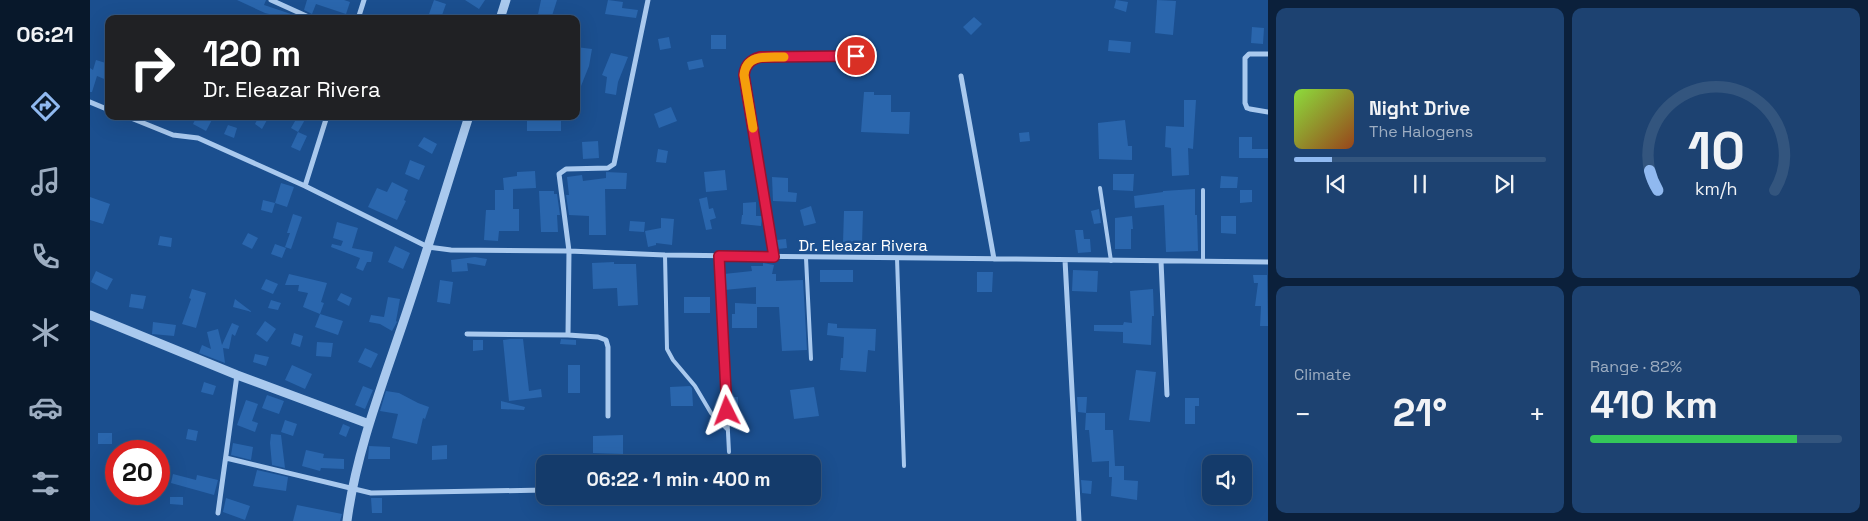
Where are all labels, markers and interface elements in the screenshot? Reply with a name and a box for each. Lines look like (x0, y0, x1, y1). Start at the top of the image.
text: 06:21 (16, 20, 74, 48)
text: 120 m (203, 32, 301, 76)
icon: right (120, 35, 185, 100)
pin (835, 35, 877, 77)
icon: arrive (842, 42, 870, 70)
text: Dr. Eleazar Rivera (203, 75, 381, 103)
icon: directions (28, 89, 63, 124)
text: Night Drive (1369, 96, 1470, 121)
text: 10 (1687, 118, 1745, 184)
text: The Halogens (1369, 121, 1473, 142)
icon: music (28, 164, 63, 199)
icon: previous (1322, 170, 1350, 198)
icon: pause (1406, 170, 1434, 198)
icon: next (1490, 170, 1518, 198)
text: km/h (1695, 177, 1737, 200)
street label: Dr. Eleazar Rivera (798, 235, 928, 256)
icon: phone (28, 239, 63, 274)
icon: climate (28, 315, 63, 350)
text: Range · 82% (1590, 356, 1682, 377)
text: Climate (1294, 364, 1351, 385)
text: 410 km (1590, 381, 1718, 429)
position arrow (700, 384, 752, 436)
text: 21° (1393, 389, 1447, 437)
icon: car (28, 390, 63, 425)
text: − (1294, 396, 1311, 432)
text: + (1529, 396, 1546, 432)
speed limit sign: 20 (105, 440, 170, 505)
map controls (1202, 455, 1252, 505)
button: sound (1202, 455, 1252, 505)
icon: filters (28, 466, 63, 501)
text: 06:22 · 1 min · 400 m (586, 467, 771, 492)

